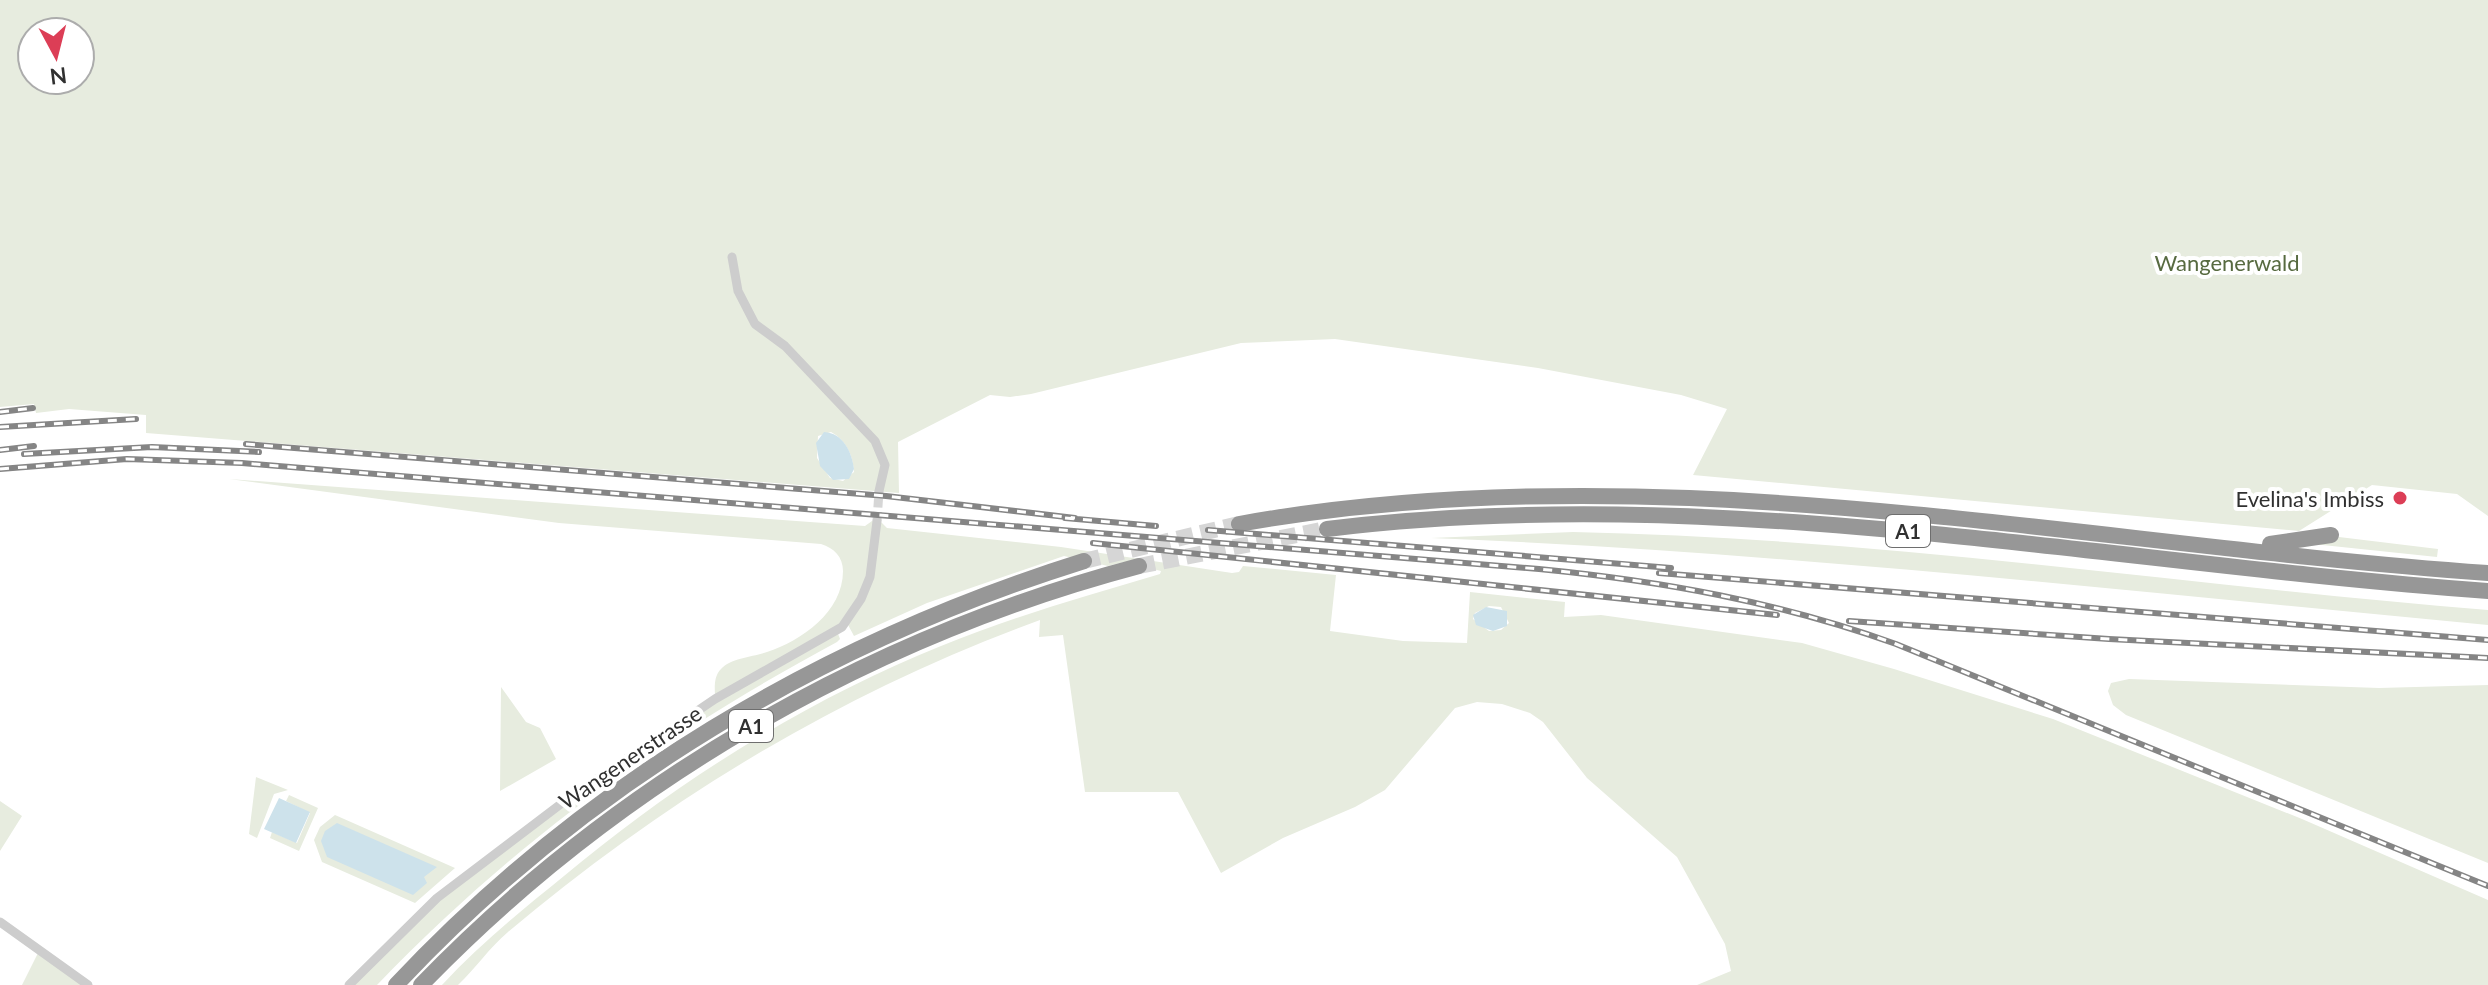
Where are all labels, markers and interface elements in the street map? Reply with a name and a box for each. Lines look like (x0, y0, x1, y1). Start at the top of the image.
north arrow (16, 16, 96, 96)
text: N (48, 62, 69, 91)
park label: Wangenerwald (2154, 249, 2300, 276)
place label: Evelina's Imbiss (2236, 485, 2384, 512)
marker: Evelina's Imbiss (2391, 489, 2409, 507)
road number: A1 (1886, 515, 1930, 547)
street label: Wangenerstrasse (554, 699, 706, 815)
road number: A1 (729, 710, 773, 742)

